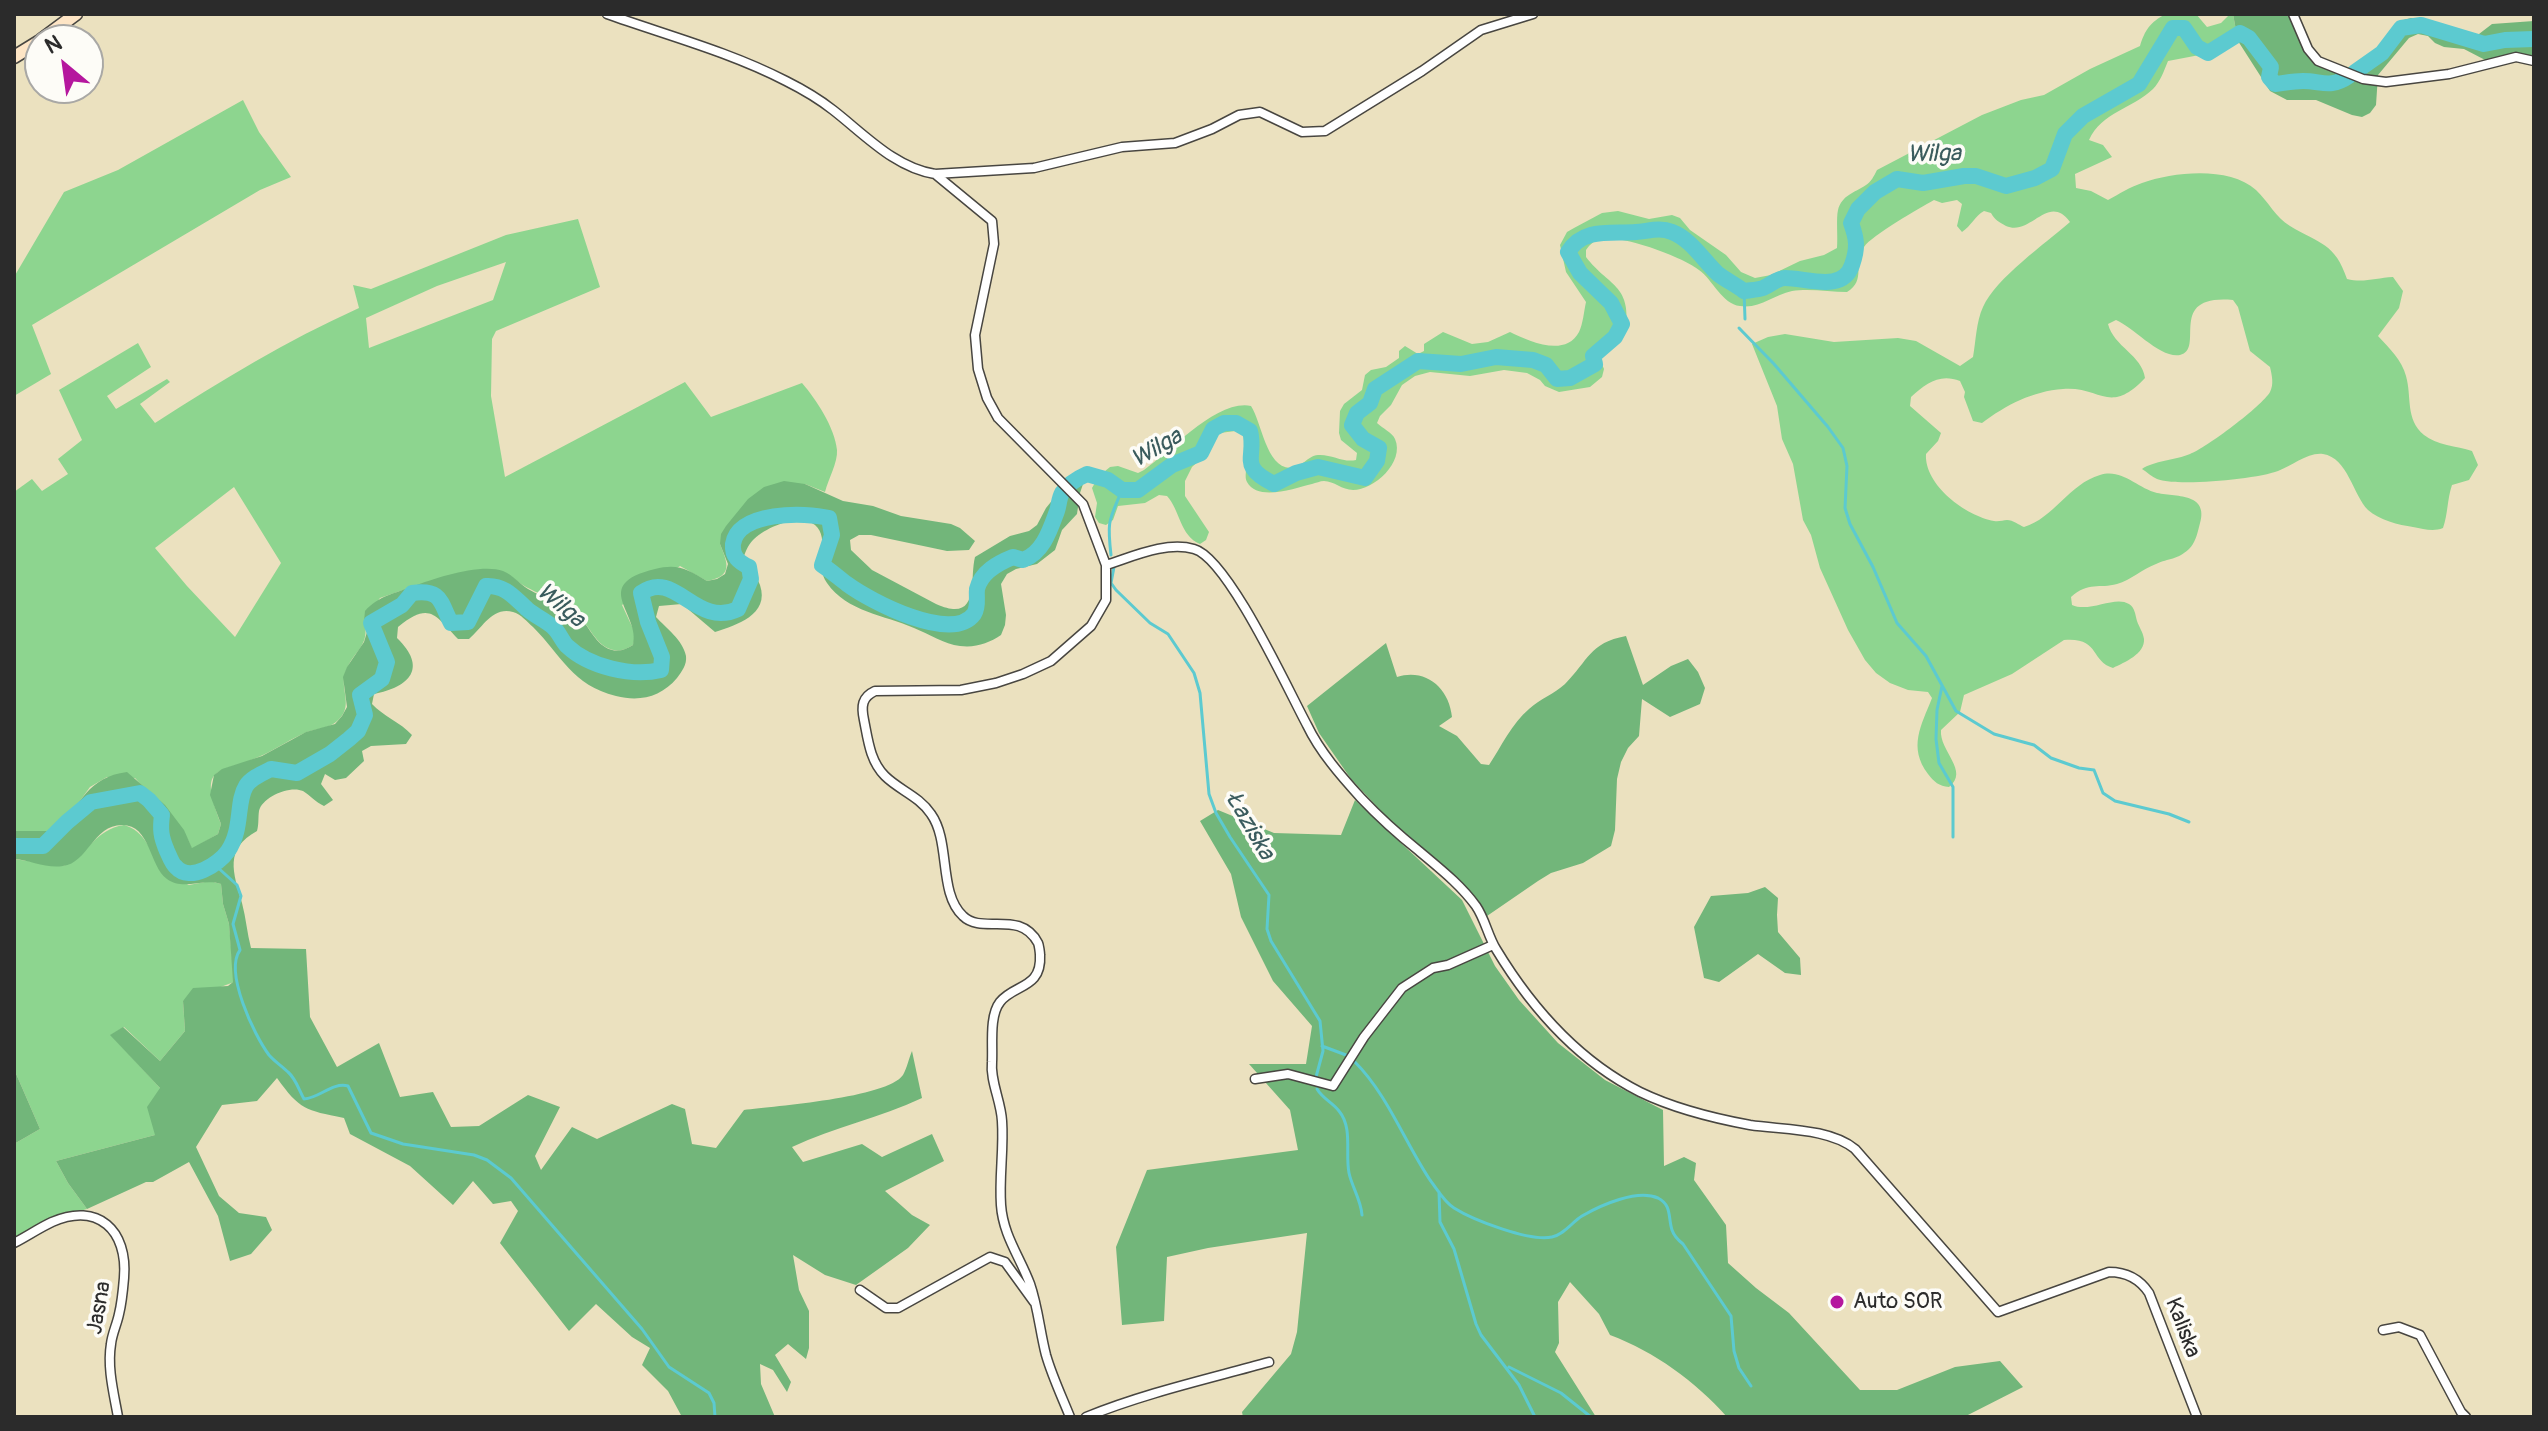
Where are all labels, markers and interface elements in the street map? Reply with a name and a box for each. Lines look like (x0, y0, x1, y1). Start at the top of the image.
north arrow (24, 24, 104, 104)
text: N (40, 29, 67, 61)
water label: Wilga (1907, 140, 1961, 170)
water label: Wilga (1127, 423, 1187, 475)
water label: Wilga (530, 578, 590, 634)
water label: Łaziska (1218, 787, 1280, 865)
street label: Jasna (82, 1279, 118, 1337)
place label: Auto SOR (1853, 1289, 1942, 1315)
marker: Auto SOR (1828, 1293, 1846, 1311)
street label: Kaliska (2159, 1294, 2205, 1362)

